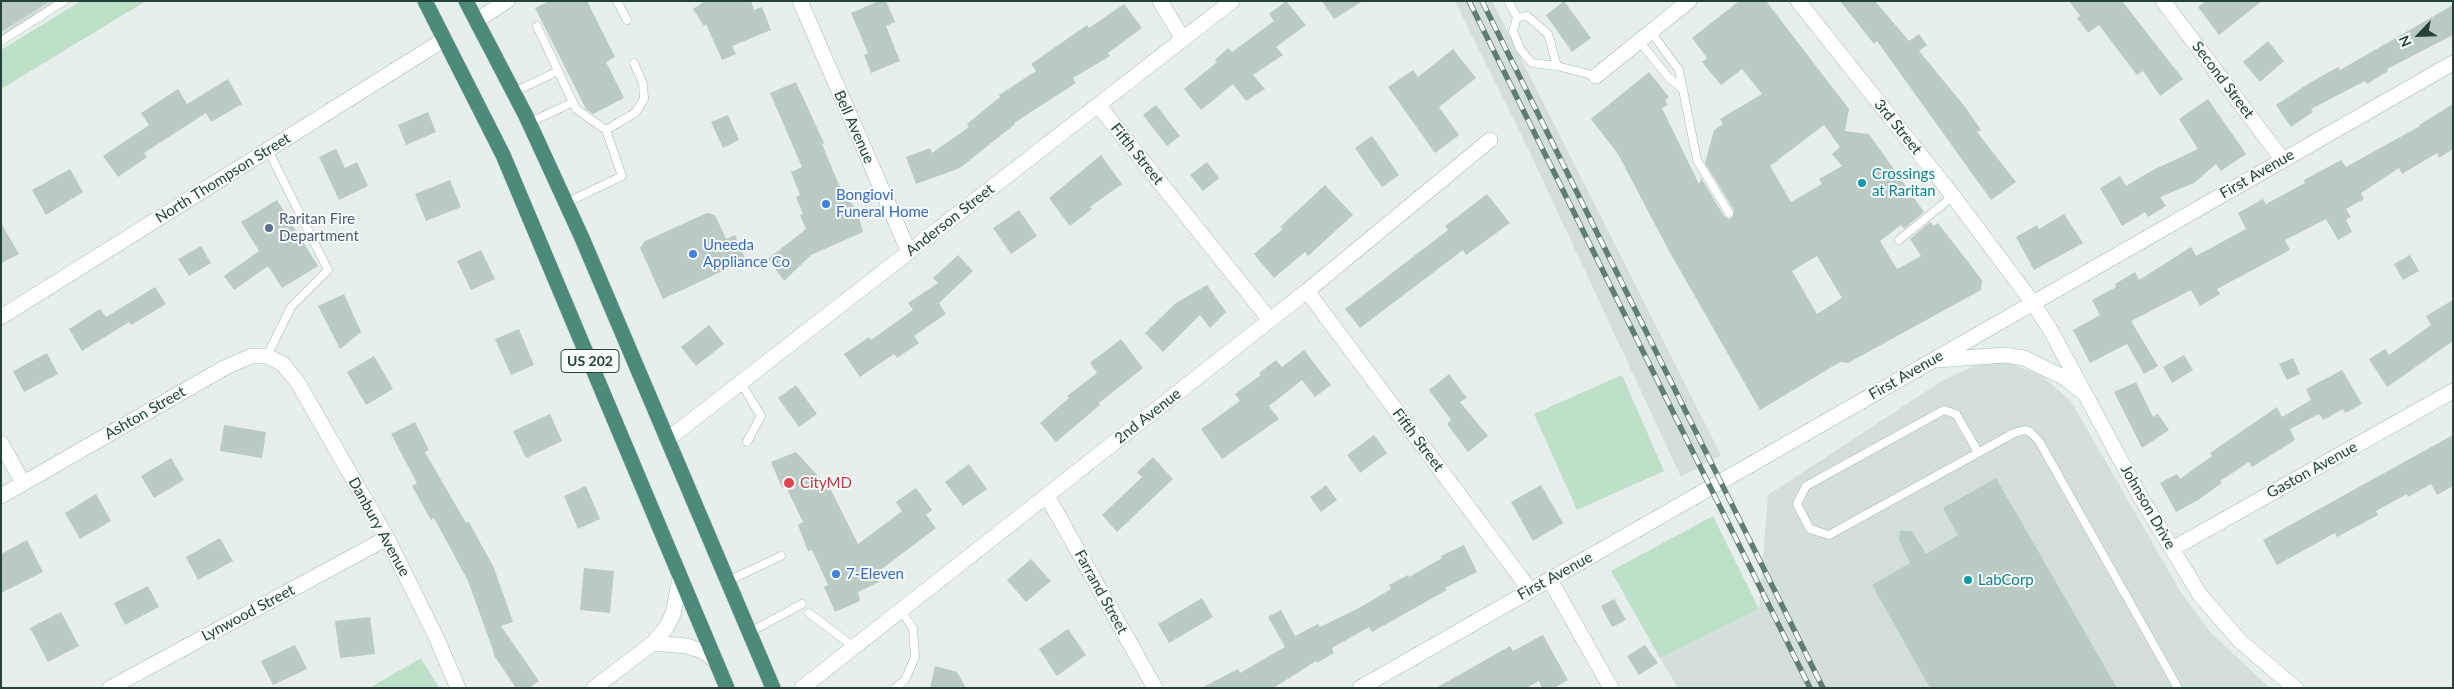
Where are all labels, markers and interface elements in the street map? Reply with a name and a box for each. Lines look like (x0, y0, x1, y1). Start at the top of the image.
north arrow (2394, 10, 2444, 60)
text: N (2395, 33, 2415, 50)
street label: Second Street (2188, 38, 2258, 122)
street label: Bell Avenue (830, 88, 878, 166)
street label: 3rd Street (1870, 96, 1926, 158)
street label: Fifth Street (1107, 120, 1167, 188)
street label: North Thompson Street (152, 129, 294, 227)
street label: First Avenue (2217, 145, 2297, 203)
place label: Crossings at Raritan (1872, 165, 1936, 200)
marker: Crossings at Raritan (1856, 177, 1868, 189)
street label: Anderson Street (902, 180, 998, 260)
place label: Bongiovi Funeral Home (836, 186, 929, 221)
marker: Bongiovi Funeral Home (820, 198, 832, 210)
place label: Raritan Fire Department (279, 210, 359, 245)
marker: Raritan Fire Department (263, 222, 275, 234)
place label: Uneeda Appliance Co (703, 236, 790, 271)
marker: Uneeda Appliance Co (687, 248, 699, 260)
street label: First Avenue (1866, 346, 1946, 404)
road number: US 202 (561, 350, 619, 372)
street label: Ashton Street (101, 383, 189, 443)
street label: 2nd Avenue (1111, 385, 1185, 447)
street label: Fifth Street (1389, 405, 1447, 475)
street label: Gaston Avenue (2264, 438, 2360, 502)
street label: Johnson Drive (2117, 462, 2179, 552)
street label: Danbury Avenue (344, 474, 414, 580)
place label: CityMD (800, 474, 852, 492)
marker: CityMD (782, 476, 796, 490)
street label: Farrand Street (1071, 547, 1131, 637)
street label: First Avenue (1514, 548, 1596, 604)
place label: 7-Eleven (846, 565, 904, 583)
marker: 7-Eleven (830, 568, 842, 580)
place label: LabCorp (1978, 571, 2034, 589)
marker: LabCorp (1962, 574, 1974, 586)
street label: Lynwood Street (198, 581, 298, 645)

